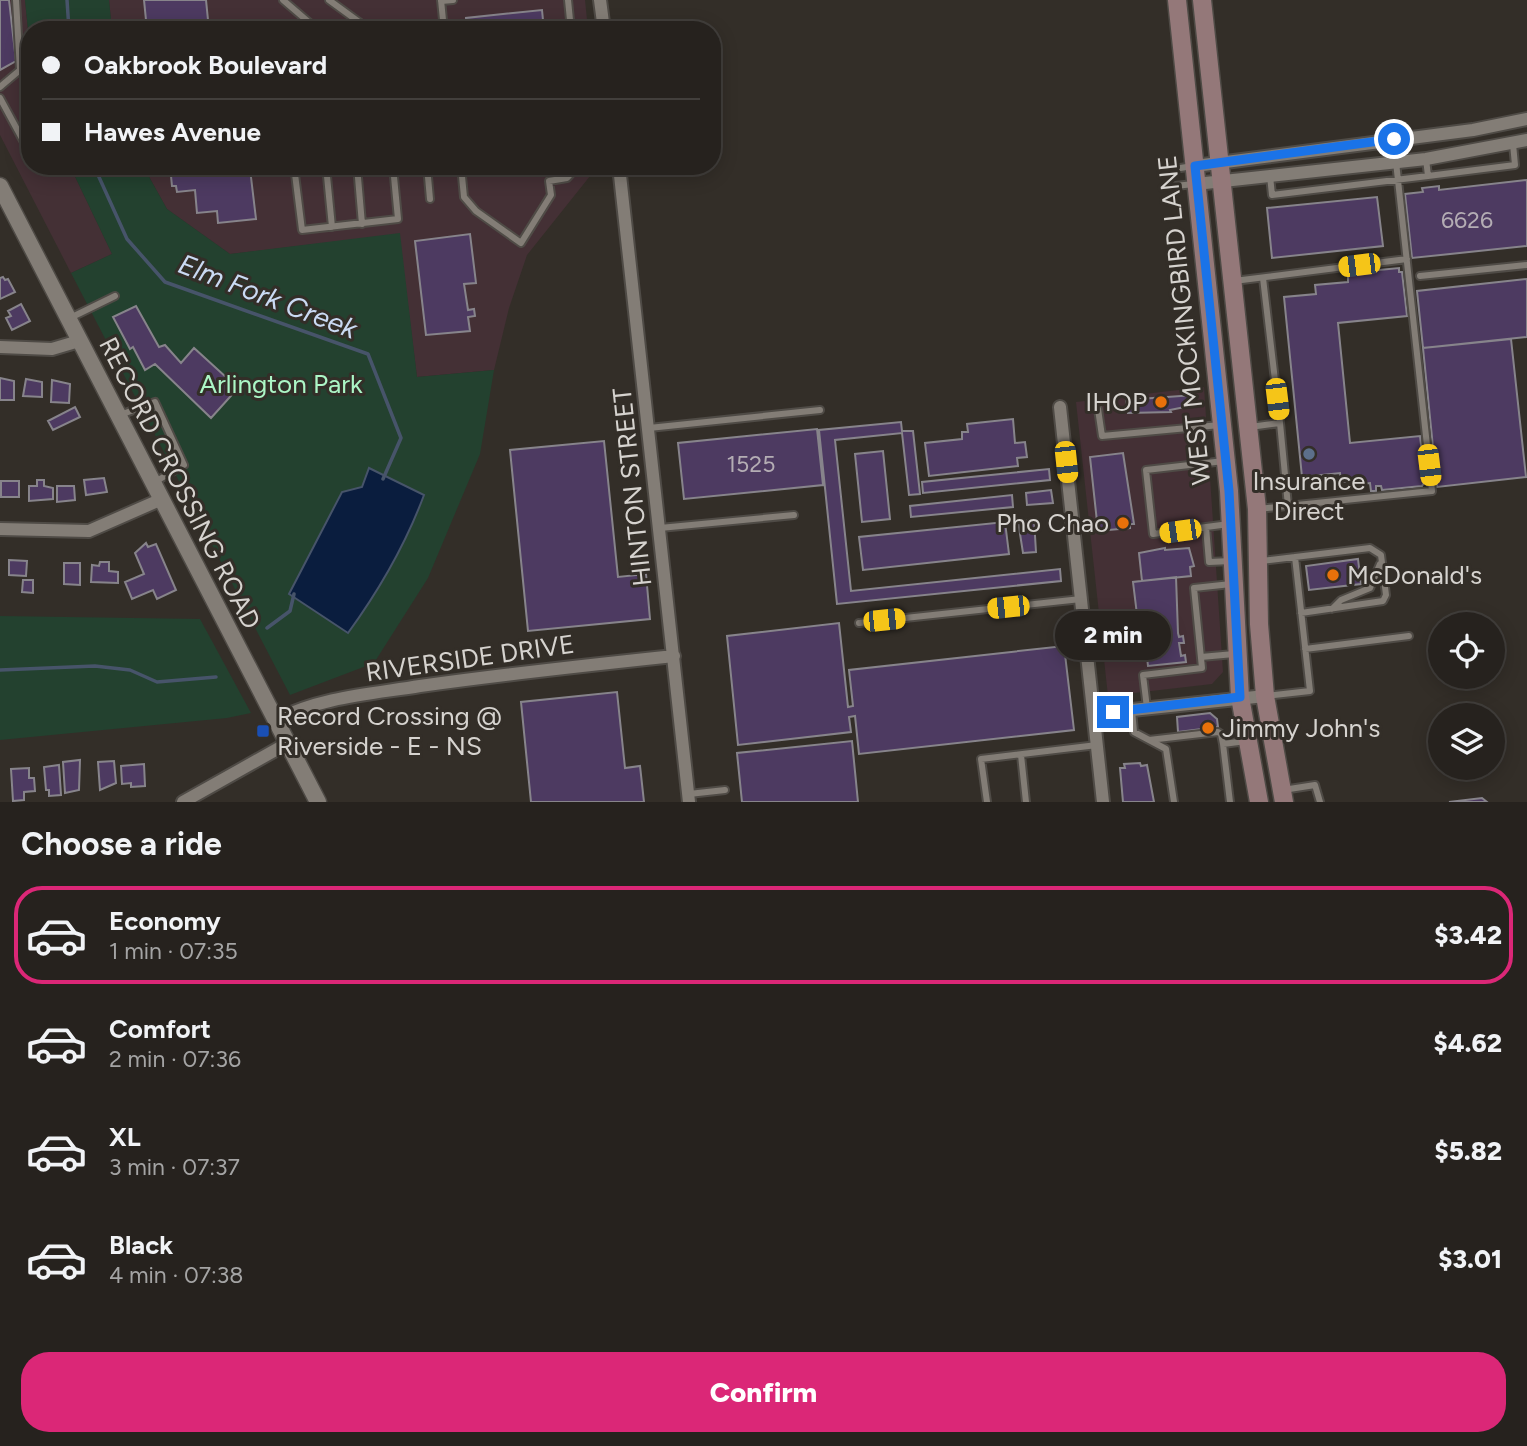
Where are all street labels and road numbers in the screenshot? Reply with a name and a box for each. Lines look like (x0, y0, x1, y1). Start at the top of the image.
street label: WEST MOCKINGBIRD LANE (1151, 154, 1217, 486)
street label: RECORD CROSSING ROAD (92, 332, 268, 634)
street label: HINTON STREET (606, 385, 658, 588)
street label: RIVERSIDE DRIVE (364, 628, 576, 688)

